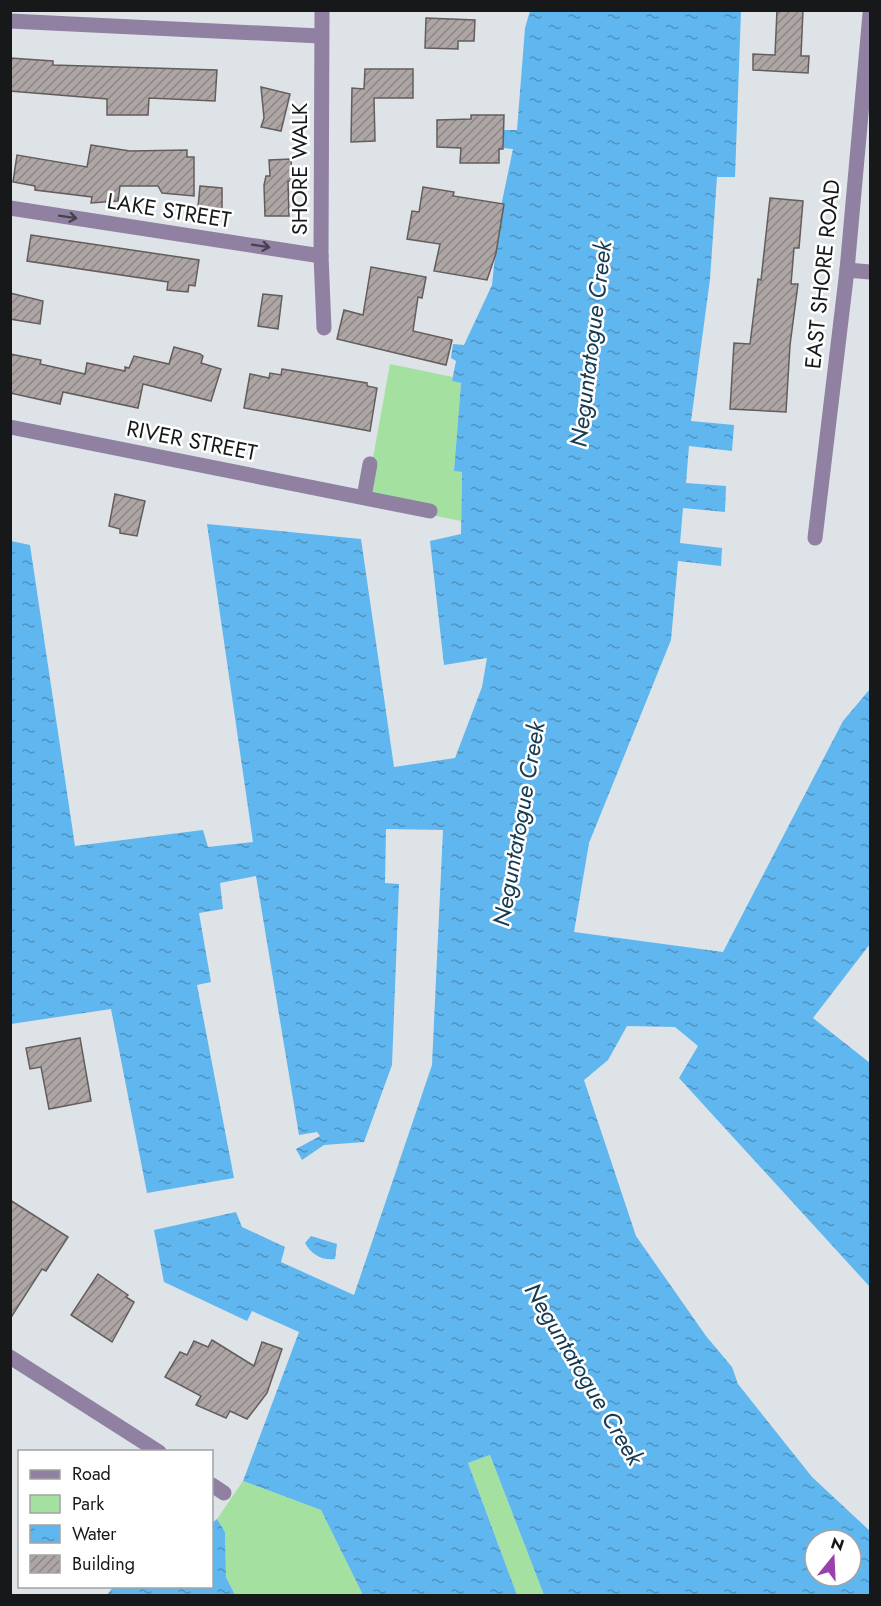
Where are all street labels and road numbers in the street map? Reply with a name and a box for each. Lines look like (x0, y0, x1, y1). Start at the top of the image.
street label: SHORE WALK (283, 102, 315, 235)
street label: EAST SHORE ROAD (796, 178, 848, 370)
street label: LAKE STREET (105, 184, 234, 236)
street label: RIVER STREET (124, 412, 261, 468)

